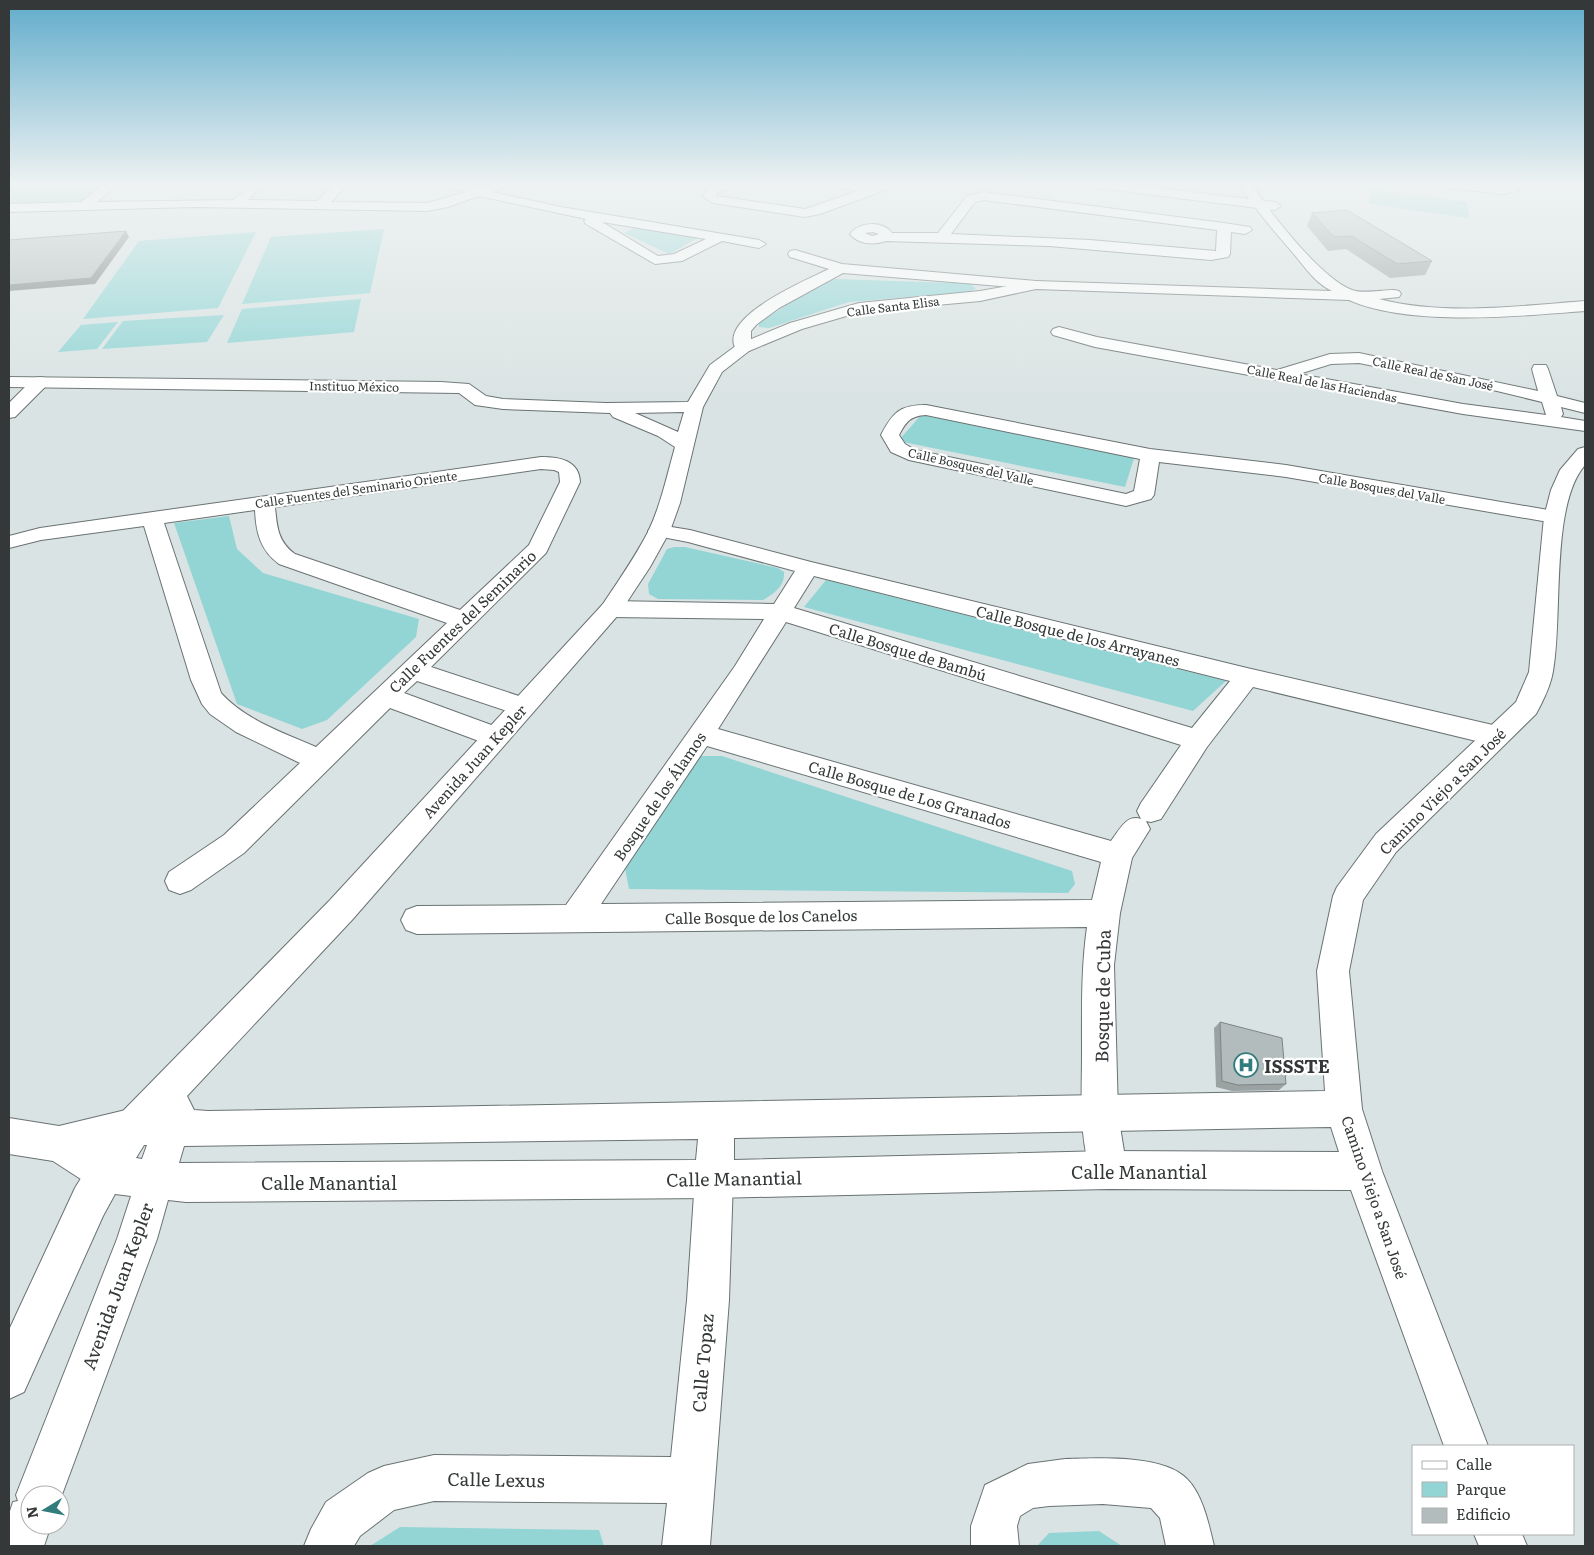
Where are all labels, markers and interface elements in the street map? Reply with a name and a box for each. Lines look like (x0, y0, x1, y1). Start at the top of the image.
street label: Calle Santa Elisa (846, 291, 941, 321)
street label: Calle Real de San José (1371, 351, 1495, 395)
street label: Calle Real de las Haciendas (1246, 360, 1399, 406)
street label: Instituo México (309, 376, 399, 396)
street label: Calle Bosques del Valle (906, 443, 1036, 489)
street label: Calle Fuentes del Seminario Oriente (254, 466, 458, 512)
street label: Calle Bosques del Valle (1317, 468, 1447, 508)
street label: Calle Fuentes del Seminario (383, 544, 541, 698)
street label: Calle Bosque de los Arrayanes (974, 599, 1182, 672)
street label: Calle Bosque de Bambú (826, 616, 990, 686)
street label: Avenida Juan Kepler (416, 699, 532, 823)
street label: Camino Viejo a San José (1373, 722, 1511, 860)
street label: Bosque de los Álamos (607, 727, 711, 865)
street label: Calle Bosque de Los Granados (806, 754, 1014, 834)
street label: Calle Bosque de los Canelos (665, 903, 858, 929)
street label: Bosque de Cuba (1087, 929, 1117, 1063)
hospital icon: ISSSTE (1233, 1052, 1259, 1078)
place label: ISSSTE (1264, 1052, 1330, 1079)
street label: Camino Viejo a San José (1336, 1112, 1414, 1282)
street label: Calle Manantial (1071, 1158, 1207, 1185)
street label: Calle Manantial (666, 1163, 802, 1193)
street label: Calle Manantial (261, 1169, 397, 1196)
street label: Avenida Juan Kepler (74, 1198, 160, 1373)
street label: Calle Topaz (684, 1312, 720, 1413)
legend (1412, 1445, 1574, 1535)
text: Calle (1456, 1452, 1492, 1475)
street label: Calle Lexus (447, 1465, 545, 1493)
text: Parque (1456, 1477, 1506, 1500)
north arrow (20, 1485, 70, 1535)
text: Edificio (1456, 1502, 1511, 1525)
text: N (20, 1505, 42, 1520)

